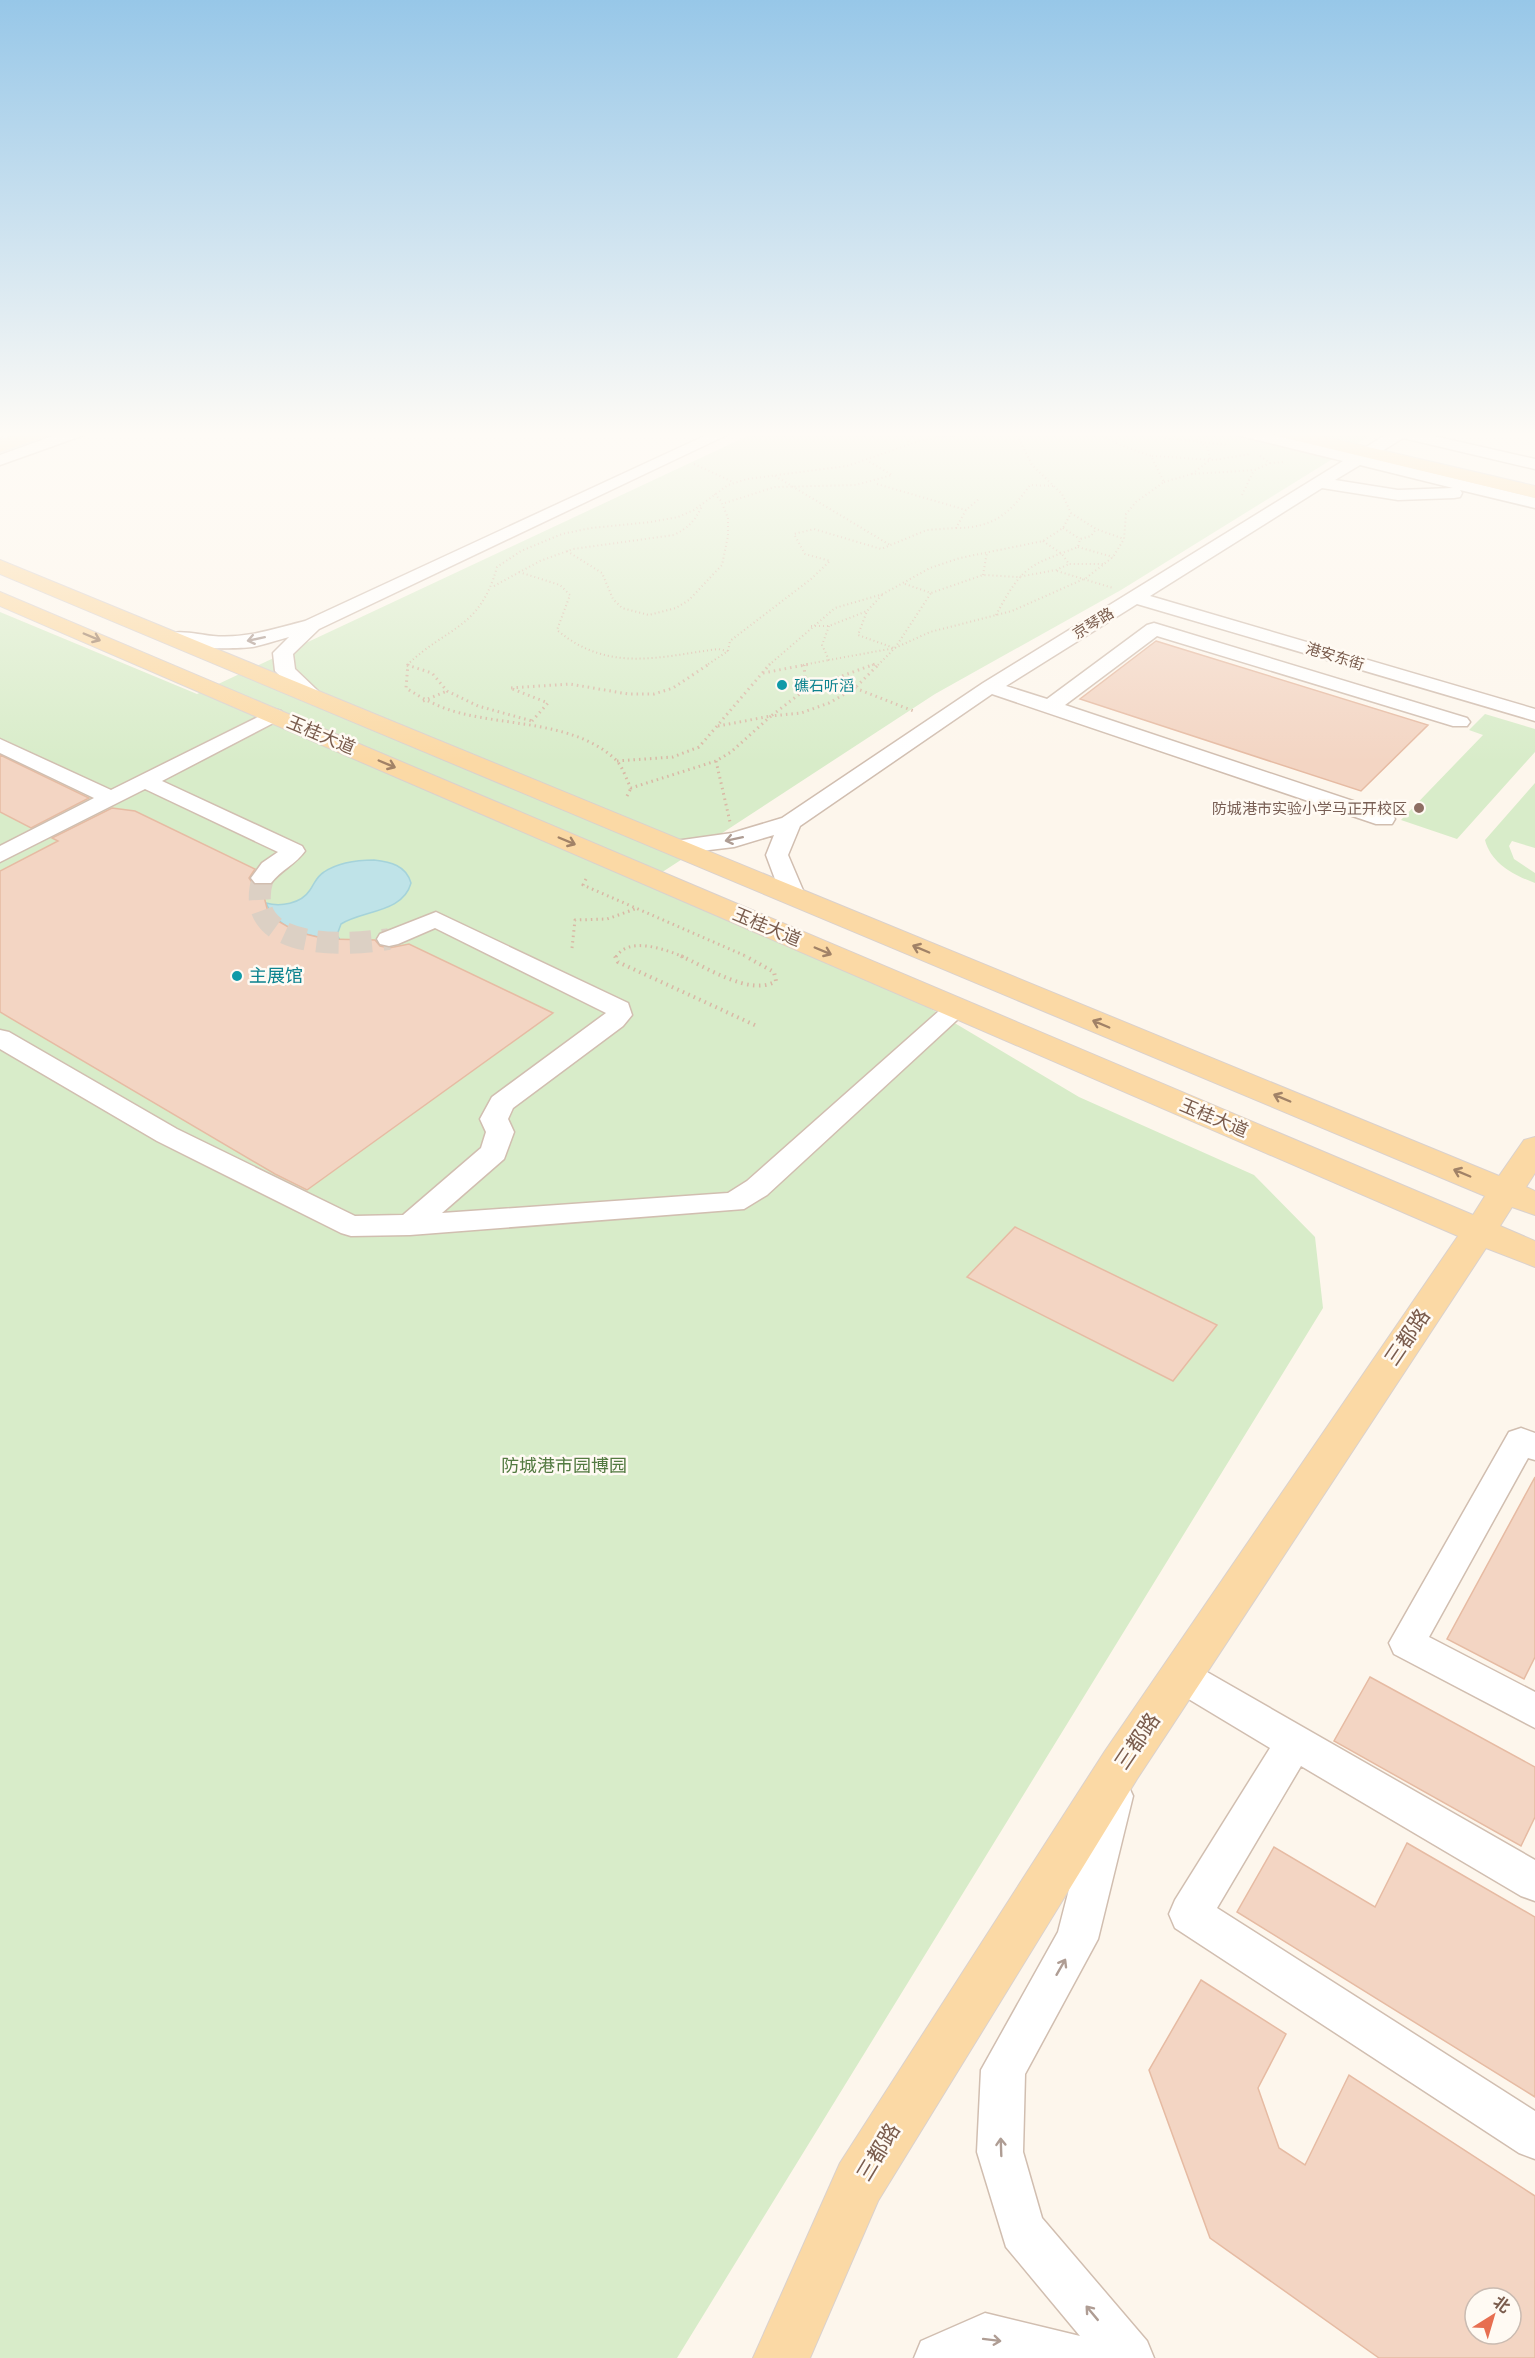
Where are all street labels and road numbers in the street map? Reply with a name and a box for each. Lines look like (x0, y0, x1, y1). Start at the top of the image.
street label: 京琴路 (1069, 604, 1117, 642)
street label: 港安东街 (1304, 639, 1366, 673)
street label: 玉桂大道 (284, 712, 358, 758)
street label: 玉桂大道 (730, 904, 804, 950)
street label: 玉桂大道 (1177, 1095, 1251, 1141)
street label: 三都路 (1380, 1304, 1434, 1370)
street label: 三都路 (1110, 1708, 1164, 1774)
street label: 三都路 (852, 2119, 904, 2185)

